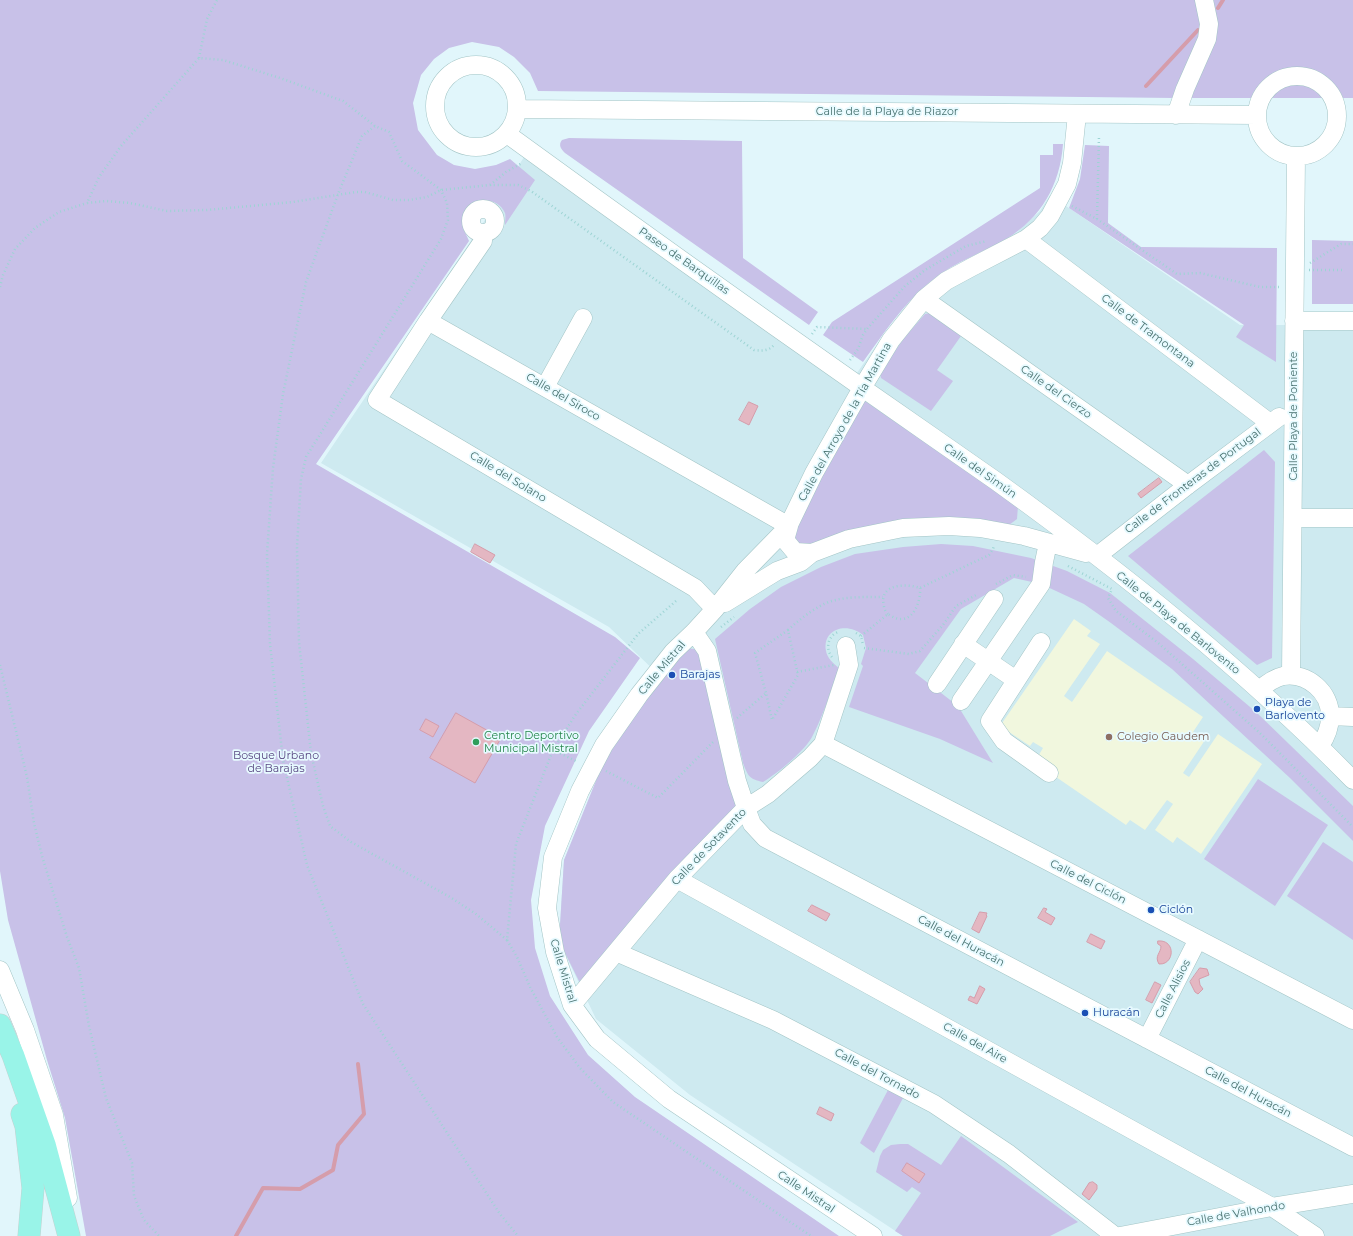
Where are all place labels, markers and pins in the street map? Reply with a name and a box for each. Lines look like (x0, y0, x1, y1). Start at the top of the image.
place label: Barajas (680, 668, 720, 682)
marker: Barajas (667, 670, 677, 680)
place label: Playa de Barlovento (1265, 696, 1325, 722)
marker: Playa de Barlovento (1252, 704, 1262, 714)
place label: Centro Deportivo Municipal Mistral (484, 729, 579, 755)
place label: Colegio Gaudem (1117, 730, 1209, 744)
marker: Colegio Gaudem (1104, 732, 1114, 742)
marker: Centro Deportivo Municipal Mistral (471, 737, 481, 747)
place label: Ciclón (1159, 903, 1193, 917)
marker: Ciclón (1146, 905, 1156, 915)
place label: Huracán (1093, 1006, 1140, 1020)
marker: Huracán (1080, 1008, 1090, 1018)

